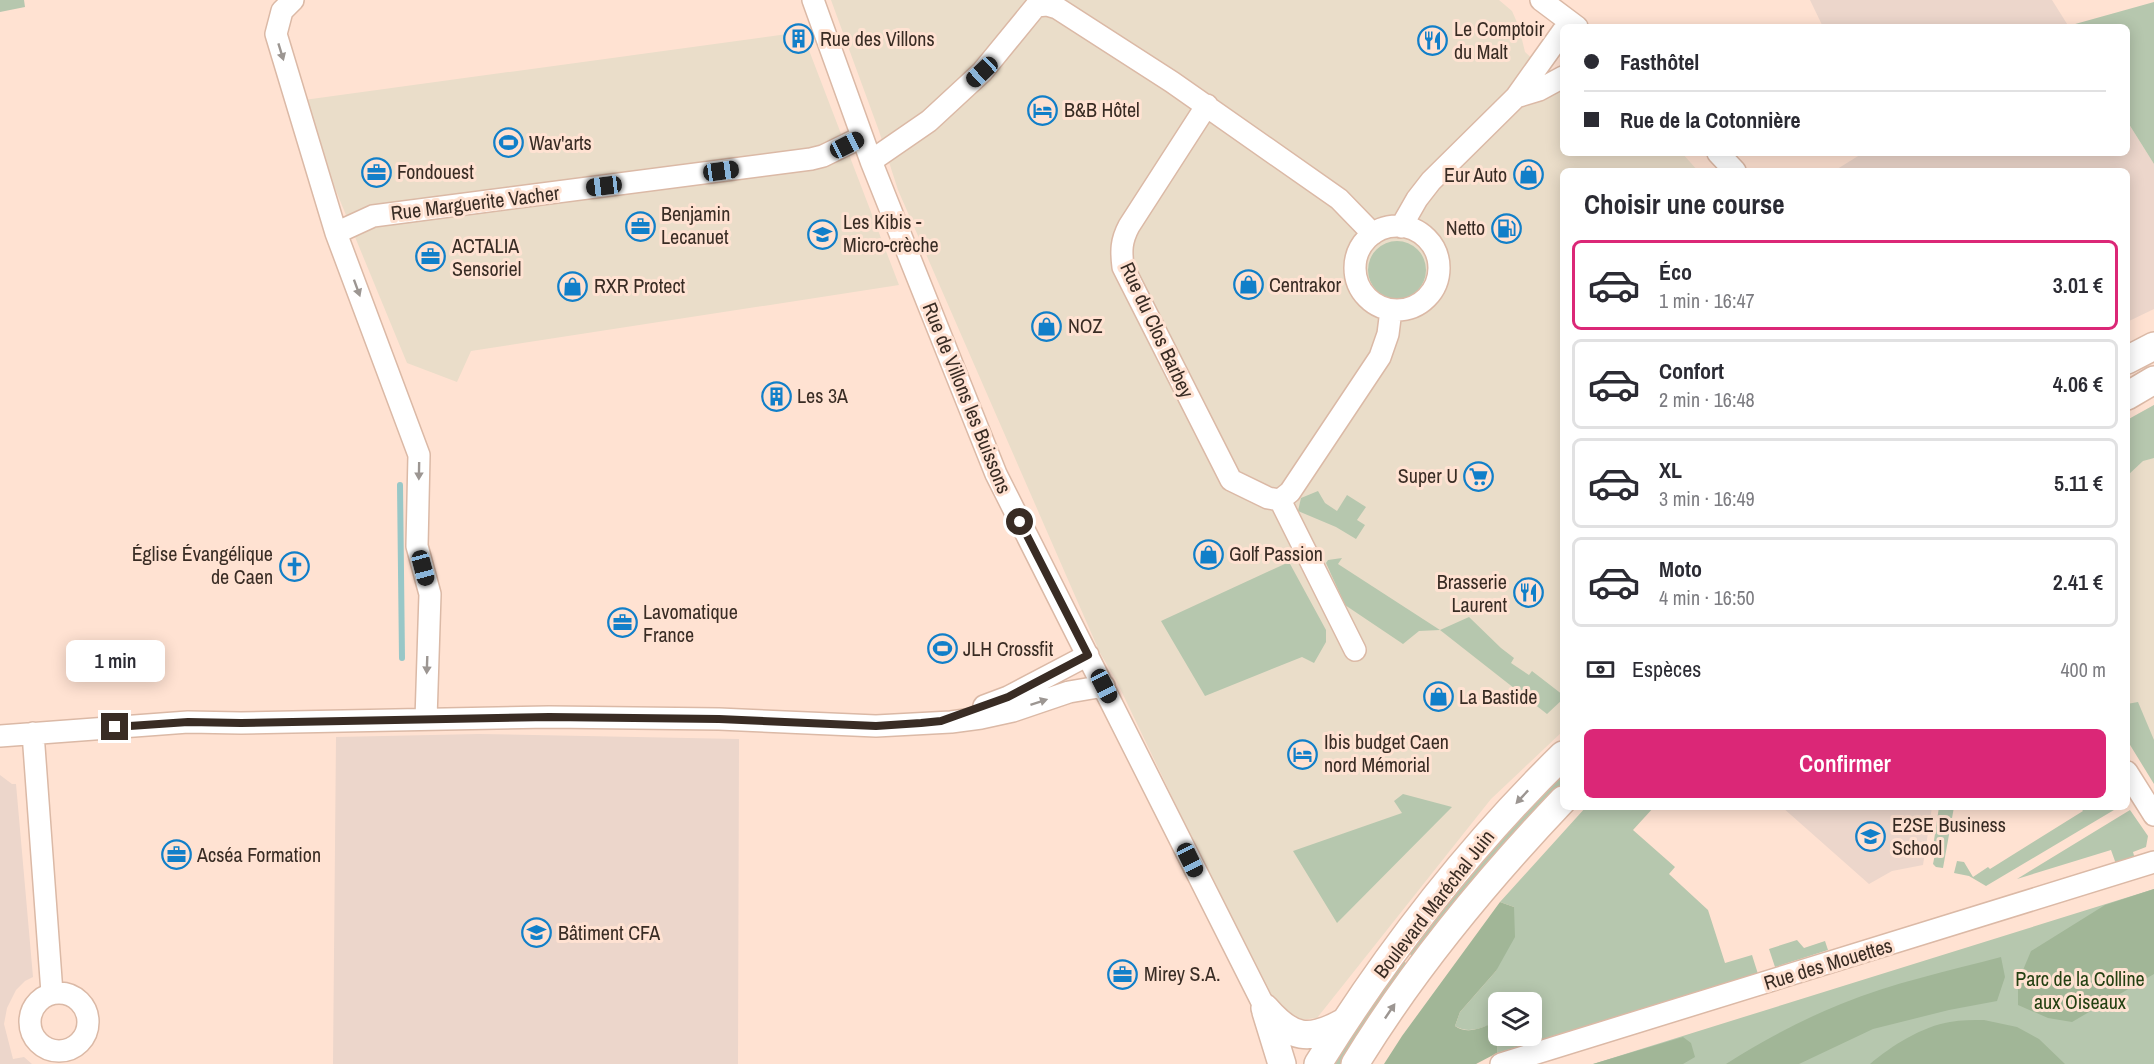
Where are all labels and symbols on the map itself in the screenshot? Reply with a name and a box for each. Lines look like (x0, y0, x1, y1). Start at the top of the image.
place label: Le Comptoir du Malt (1454, 15, 1545, 65)
building icon: Rue des Villons (783, 23, 815, 55)
place label: Rue des Villons (820, 25, 935, 52)
restaurant icon: Le Comptoir du Malt (1417, 25, 1449, 57)
one-way arrow (277, 43, 286, 61)
car (963, 53, 1001, 91)
hotel icon: B&B Hôtel (1027, 94, 1059, 126)
place label: B&B Hôtel (1064, 96, 1140, 123)
sports icon: Wav'arts (492, 127, 524, 159)
place label: Wav'arts (529, 129, 592, 156)
car (827, 129, 867, 161)
office icon: Fondouest (360, 156, 392, 188)
place label: Fondouest (397, 158, 474, 185)
shop icon: Eur Auto (1512, 159, 1544, 191)
car (702, 160, 740, 182)
place label: Eur Auto (1444, 161, 1507, 188)
car (585, 175, 623, 197)
street label: Rue Marguerite Vacher (389, 179, 561, 226)
place label: Benjamin Lecanuet (661, 200, 730, 250)
place label: Les Kibis - Micro-crèche (843, 208, 939, 258)
office icon: Benjamin Lecanuet (624, 210, 656, 242)
fuel station icon: Netto (1490, 212, 1522, 244)
place label: Netto (1446, 214, 1485, 241)
school or university icon: Les Kibis - Micro-crèche (806, 218, 838, 250)
place label: ACTALIA Sensoriel (451, 232, 521, 282)
office icon: ACTALIA Sensoriel (415, 241, 447, 273)
street label: Rue du Clos Barbey (1114, 258, 1201, 403)
shop icon: Centrakor (1232, 269, 1264, 301)
shop icon: RXR Protect (557, 270, 589, 302)
place label: Centrakor (1269, 271, 1342, 298)
place label: RXR Protect (594, 272, 686, 299)
one-way arrow (352, 279, 362, 297)
street label: Rue de Villons les Buissons (917, 298, 1018, 497)
shop icon: NOZ (1031, 310, 1063, 342)
place label: NOZ (1068, 312, 1103, 339)
building icon: Les 3A (760, 380, 792, 412)
place label: Les 3A (797, 382, 848, 409)
supermarket icon: Super U (1463, 460, 1495, 492)
one-way arrow (414, 462, 424, 481)
place label: Super U (1398, 462, 1458, 489)
route start (1006, 508, 1033, 535)
shop icon: Golf Passion (1192, 538, 1224, 570)
place label: Église Évangélique de Caen (132, 540, 273, 590)
place label: Golf Passion (1229, 540, 1323, 567)
car (410, 548, 436, 588)
church icon: Église Évangélique de Caen (278, 550, 310, 582)
place label: Brasserie Laurent (1437, 568, 1507, 618)
restaurant icon: Brasserie Laurent (1512, 577, 1544, 609)
place label: Lavomatique France (643, 598, 738, 648)
office icon: Lavomatique France (606, 607, 638, 639)
sports icon: JLH Crossfit (926, 633, 958, 665)
place label: JLH Crossfit (963, 635, 1054, 662)
callout: 1 min (66, 640, 164, 682)
one-way arrow (423, 655, 432, 674)
car (1088, 666, 1120, 706)
shop icon: La Bastide (1422, 681, 1454, 713)
place label: La Bastide (1459, 683, 1537, 710)
one-way arrow (1030, 697, 1048, 706)
route end (101, 713, 128, 740)
place label: Ibis budget Caen nord Mémorial (1324, 728, 1449, 778)
hotel icon: Ibis budget Caen nord Mémorial (1287, 738, 1319, 770)
one-way arrow (1515, 789, 1529, 804)
place label: E2SE Business School (1892, 811, 2006, 861)
school or university icon: E2SE Business School (1855, 820, 1887, 852)
street label: Boulevard Maréchal Juin (1367, 824, 1500, 983)
office icon: Acséa Formation (160, 839, 192, 871)
car (1174, 840, 1206, 880)
place label: Acséa Formation (196, 841, 321, 868)
school or university icon: Bâtiment CFA (521, 917, 553, 949)
place label: Bâtiment CFA (558, 919, 660, 946)
street label: Rue des Mouettes (1760, 931, 1895, 996)
office icon: Mirey S.A. (1107, 958, 1139, 990)
place label: Mirey S.A. (1144, 960, 1221, 987)
park label: Parc de la Colline aux Oiseaux (2015, 965, 2145, 1015)
one-way arrow (1384, 1004, 1396, 1020)

